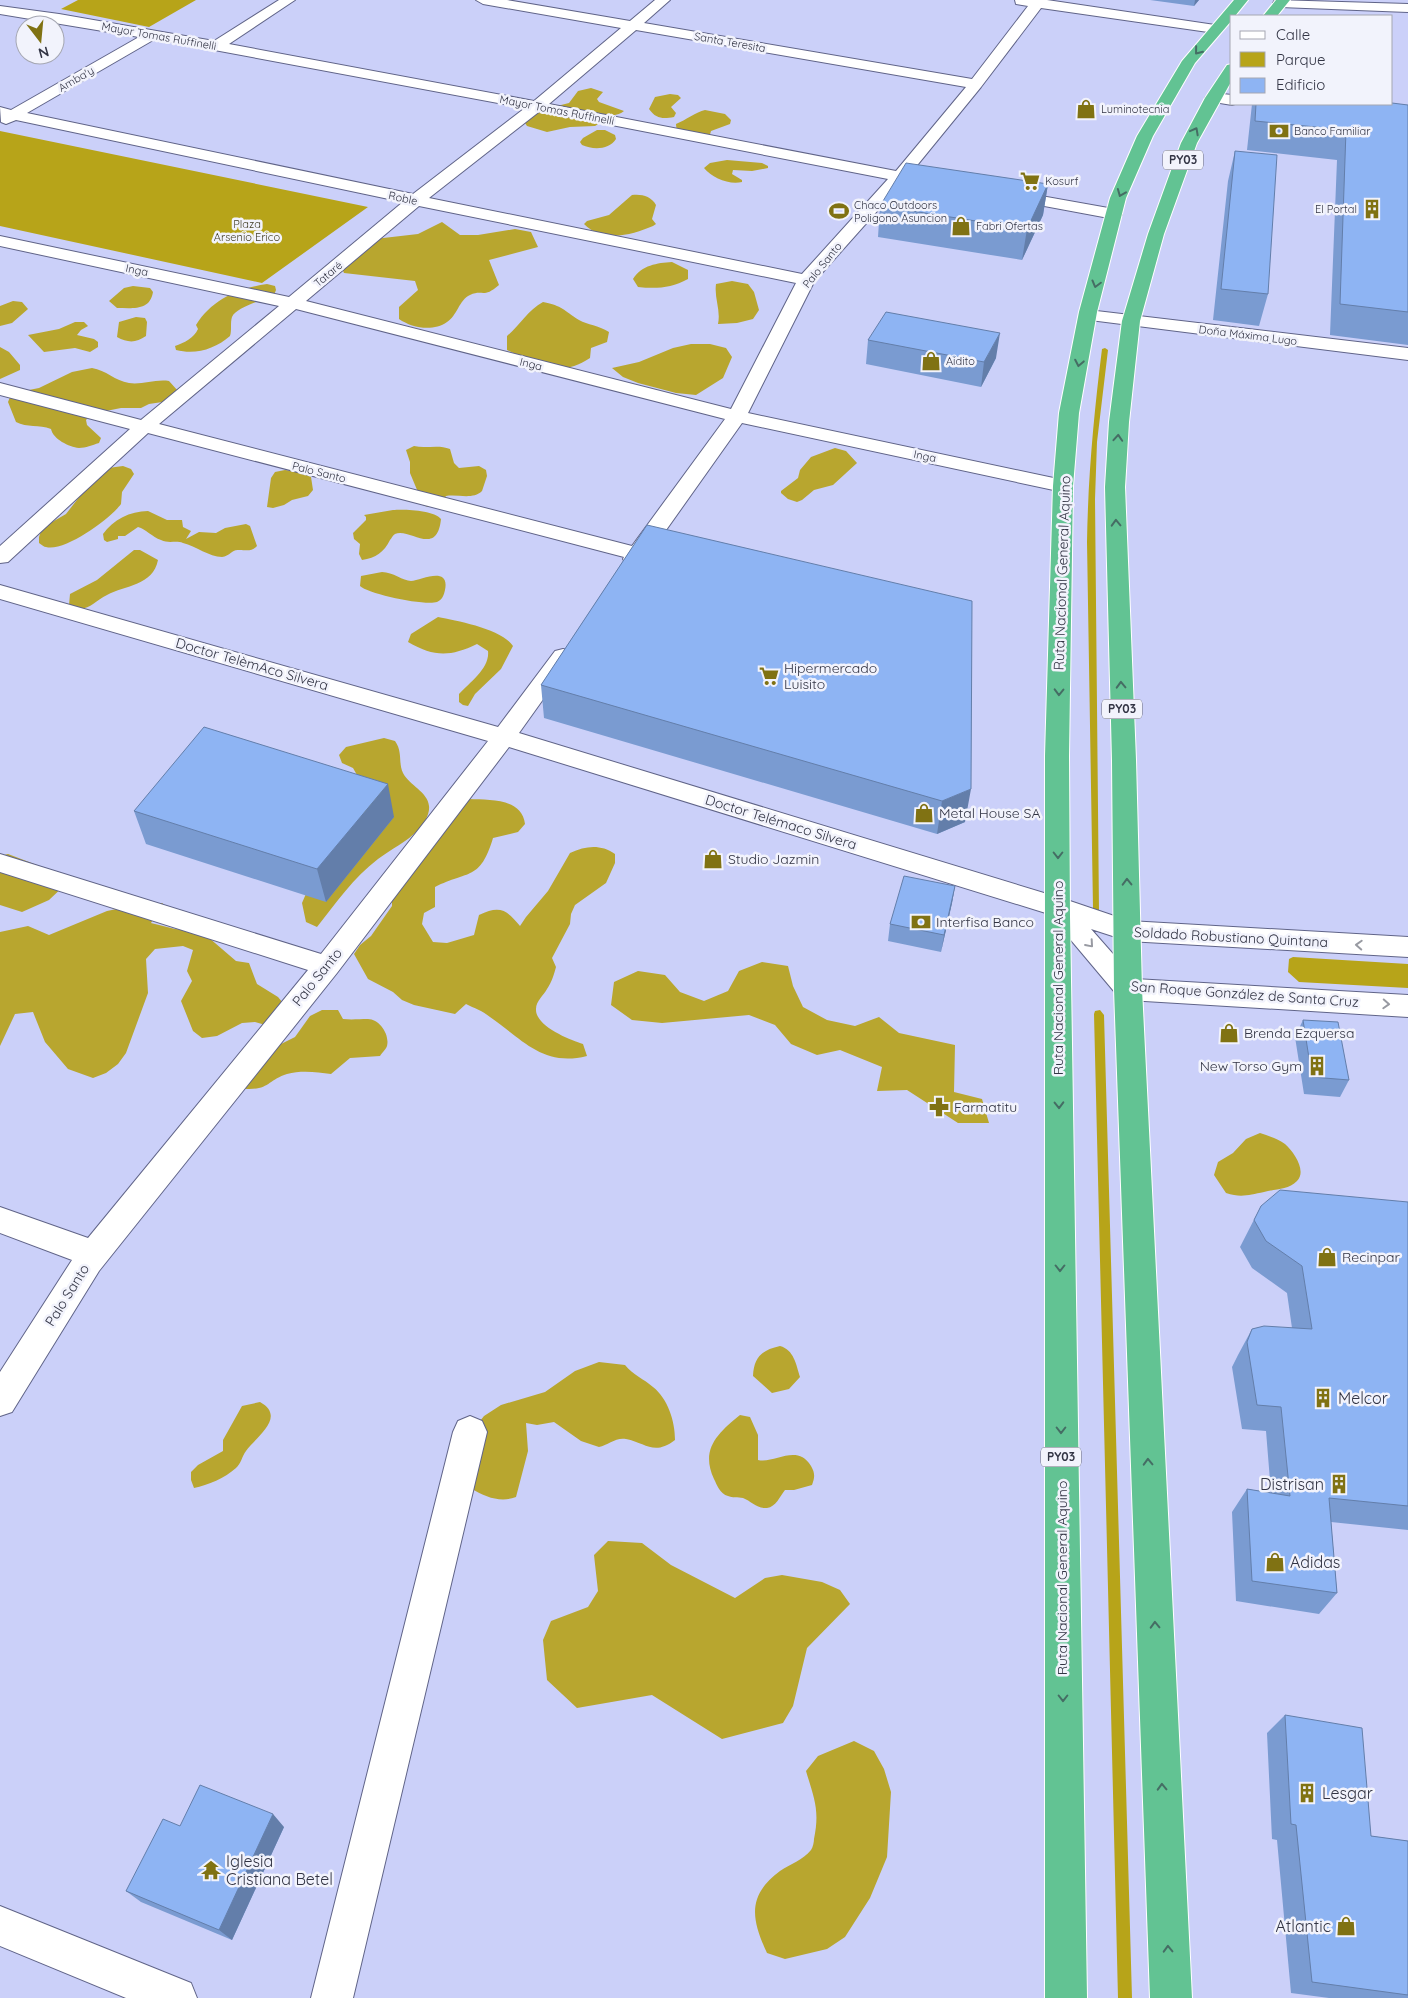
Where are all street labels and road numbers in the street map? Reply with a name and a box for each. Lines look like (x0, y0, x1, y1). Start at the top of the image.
street label: Mayor Tomas Ruffinelli (100, 19, 218, 53)
street label: Santa Teresita (693, 29, 767, 55)
street label: Amba'y (56, 63, 96, 95)
street label: Mayor Tomas Ruffinelli (499, 92, 615, 128)
road number: PY03 (1163, 150, 1203, 170)
street label: Roble (387, 188, 419, 208)
street label: Palo Santo (799, 239, 845, 291)
street label: Tataré (311, 258, 345, 290)
street label: Inga (124, 261, 150, 279)
street label: Doña Máxima Lugo (1198, 322, 1298, 348)
street label: Inga (518, 354, 544, 374)
street label: Inga (912, 447, 938, 465)
street label: Palo Santo (291, 459, 348, 486)
street label: Ruta Nacional General Aquino (1050, 475, 1074, 671)
street label: Doctor TelèmAco Silvera (174, 634, 330, 694)
road number: PY03 (1102, 700, 1142, 719)
street label: Doctor Telémaco Silvera (703, 790, 859, 854)
street label: Ruta Nacional General Aquino (1049, 881, 1067, 1075)
street label: Soldado Robustiano Quintana (1134, 923, 1328, 951)
street label: Palo Santo (288, 944, 346, 1010)
street label: San Roque González de Santa Cruz (1131, 977, 1360, 1011)
street label: Palo Santo (41, 1261, 93, 1329)
road number: PY03 (1041, 1448, 1081, 1466)
street label: Ruta Nacional General Aquino (1053, 1481, 1071, 1675)

